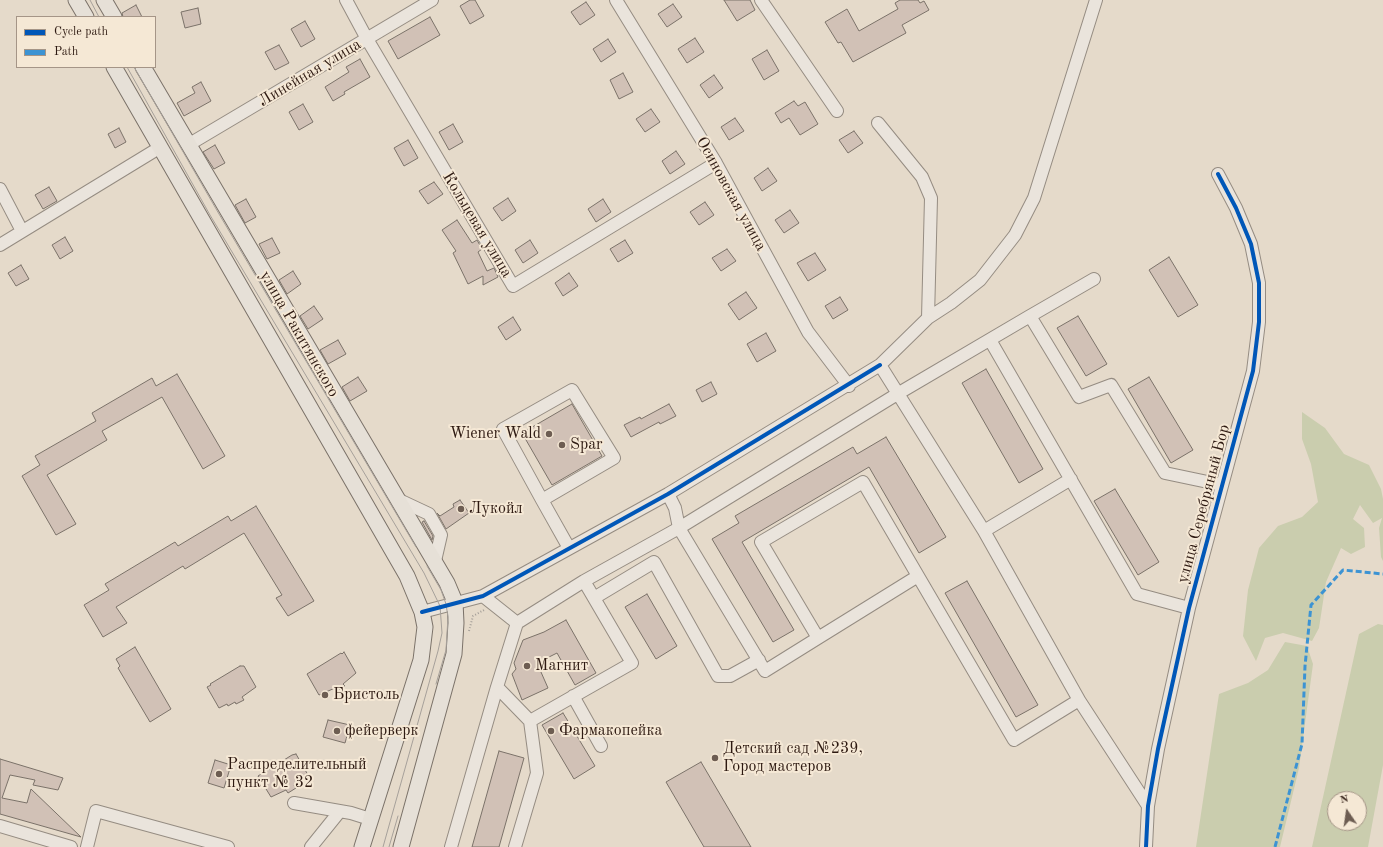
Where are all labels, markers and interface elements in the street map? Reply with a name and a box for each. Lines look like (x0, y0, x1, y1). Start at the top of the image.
legend (16, 16, 156, 68)
text: Cycle path (54, 26, 108, 38)
street label: Линейная улица (255, 35, 365, 111)
text: Path (54, 46, 78, 58)
street label: Осиновская улица (692, 133, 770, 255)
street label: Кольцевая улица (438, 169, 516, 281)
street label: улица Ракитянского (255, 267, 343, 401)
street label: улица Серебряный Бор (1174, 422, 1234, 586)
place label: Wiener Wald (450, 424, 541, 444)
marker: Wiener Wald (544, 429, 554, 439)
place label: Spar (570, 435, 603, 455)
marker: Spar (557, 440, 567, 450)
place label: Лукойл (469, 499, 523, 519)
marker: Лукойл (456, 504, 466, 514)
place label: Магнит (535, 656, 588, 676)
marker: Магнит (522, 661, 532, 671)
place label: Бристоль (333, 685, 399, 705)
marker: Бристоль (320, 690, 330, 700)
place label: фейерверк (345, 721, 419, 741)
place label: Фармакопейка (559, 721, 662, 741)
marker: фейерверк (332, 726, 342, 736)
marker: Фармакопейка (546, 726, 556, 736)
place label: Детский сад №239, Город мастеров (723, 739, 863, 777)
marker: Детский сад №239, Город мастеров (710, 753, 720, 763)
place label: Распределительный пункт № 32 (227, 755, 367, 793)
marker: Распределительный пункт № 32 (214, 769, 224, 779)
north arrow (1327, 791, 1367, 831)
text: N (1339, 793, 1350, 806)

